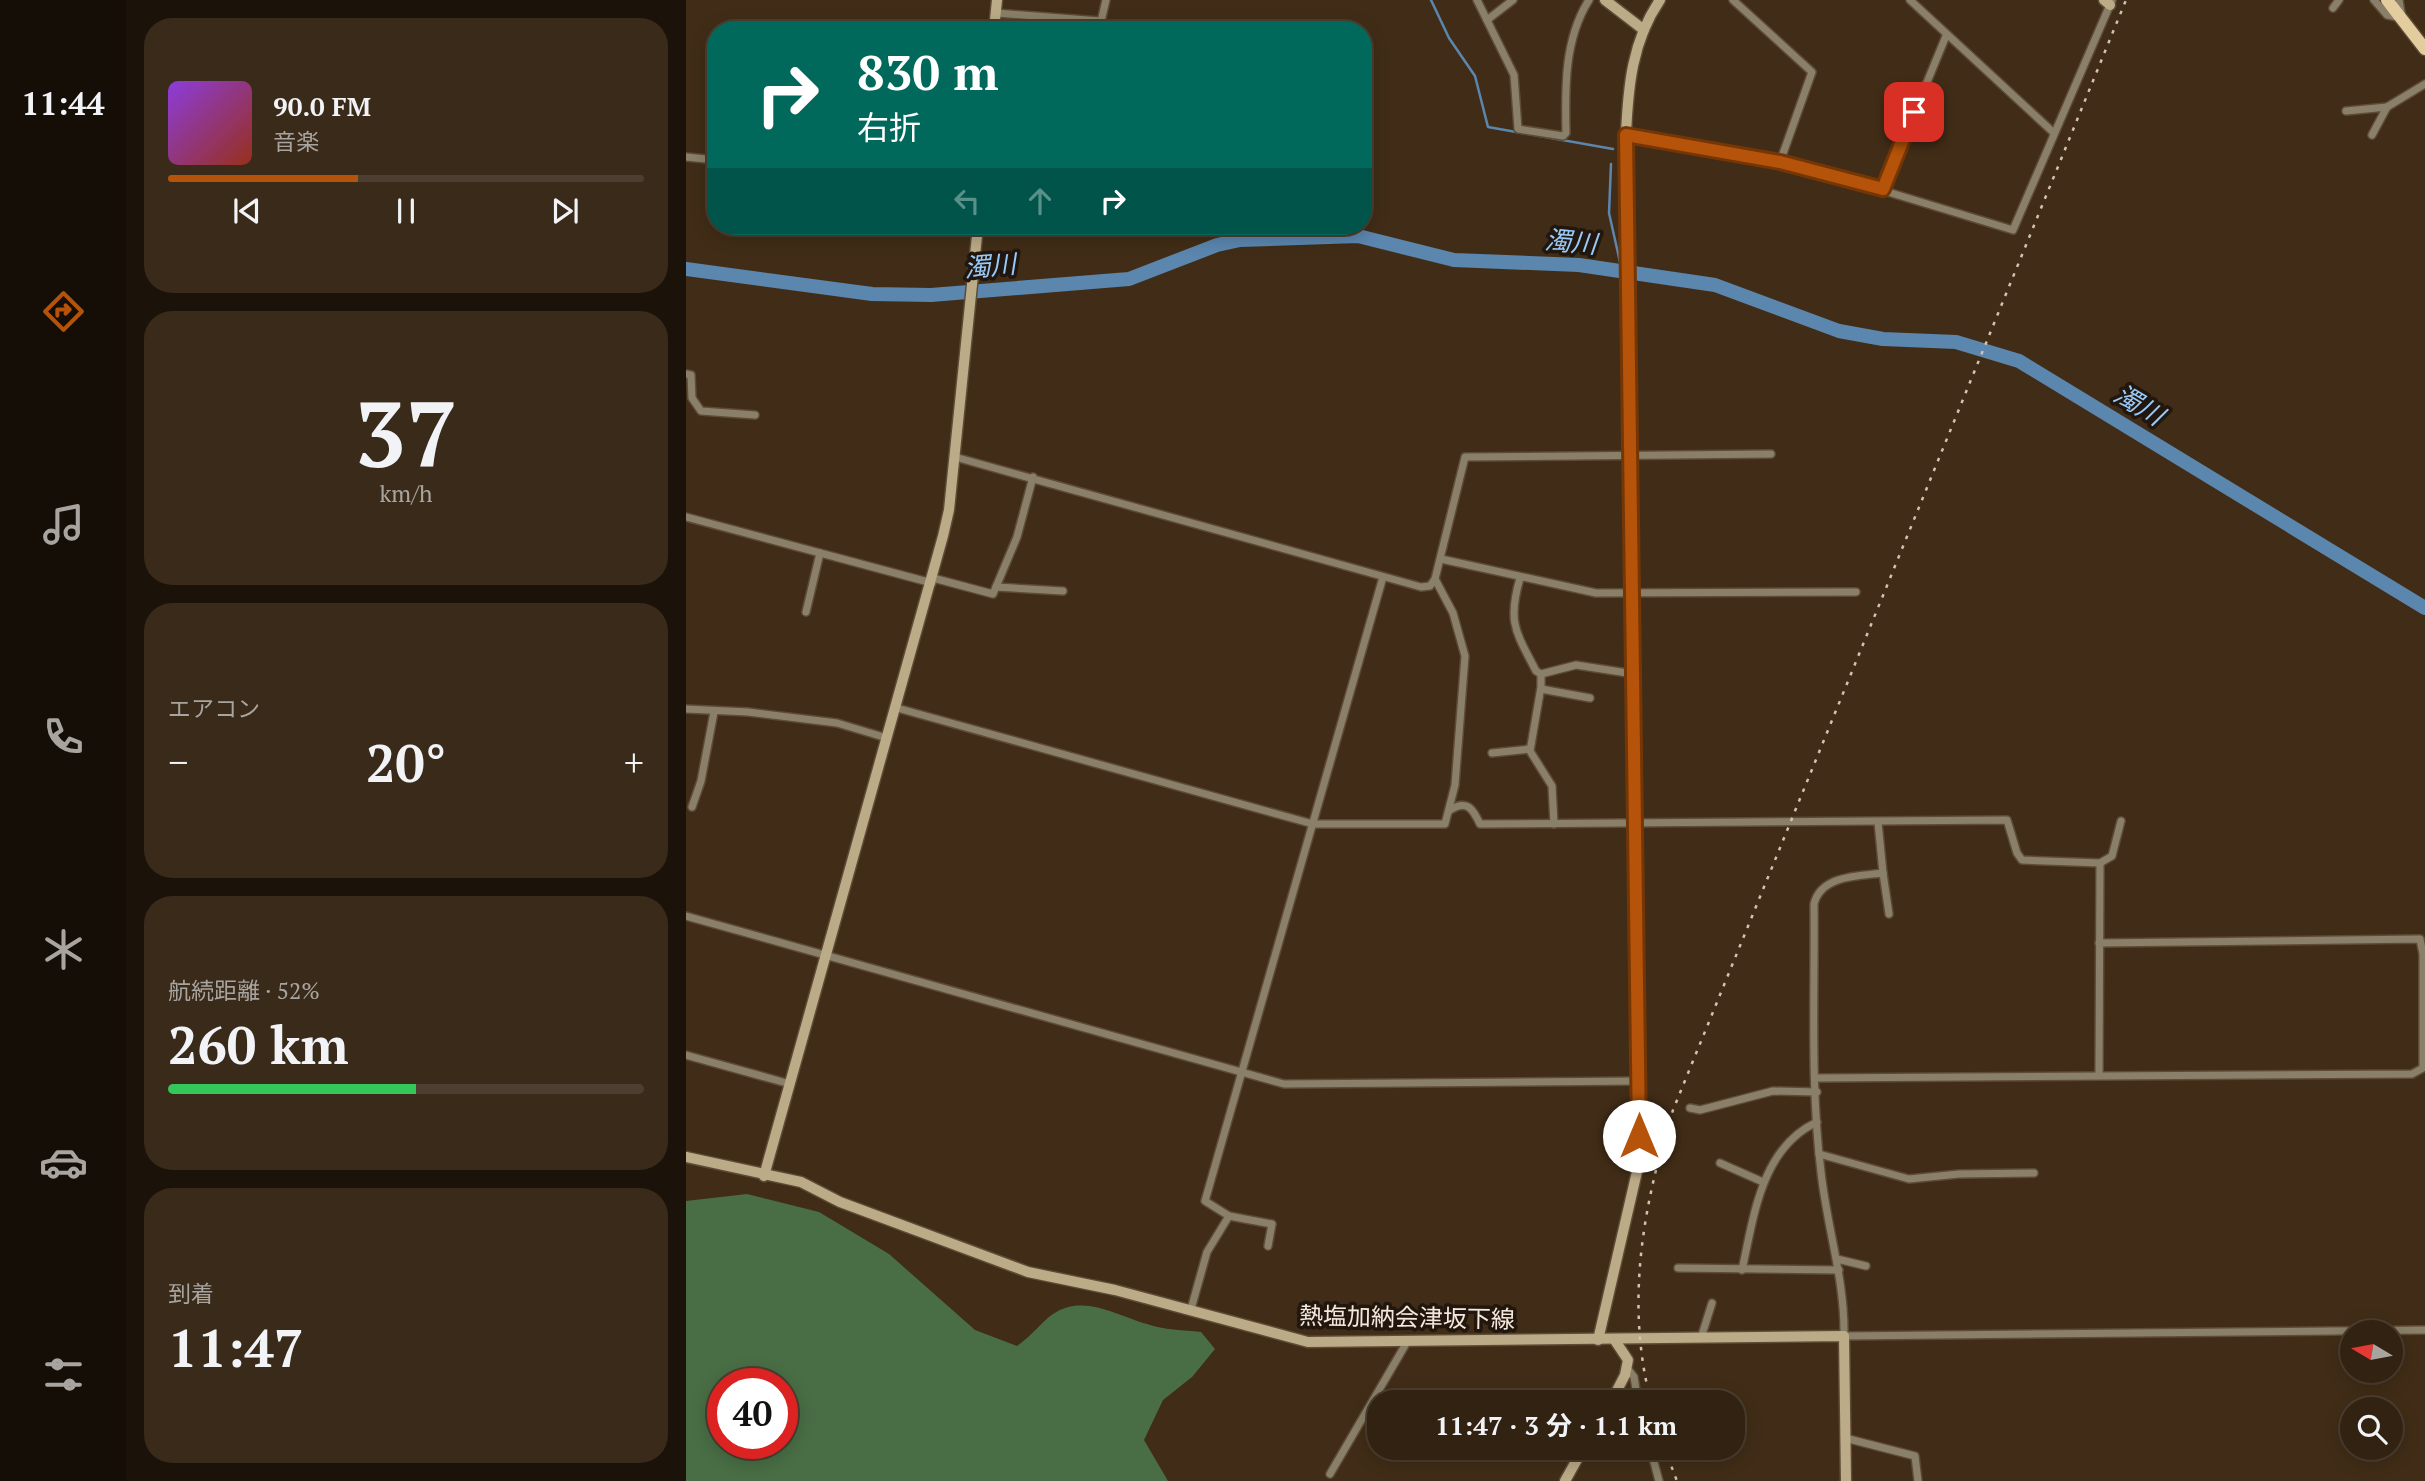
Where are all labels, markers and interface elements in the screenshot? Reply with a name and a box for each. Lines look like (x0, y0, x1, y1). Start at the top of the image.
text: 830 m (857, 39, 999, 104)
icon: right (742, 49, 833, 140)
text: 11:44 (21, 82, 105, 124)
pin (1884, 82, 1944, 142)
text: 90.0 FM (273, 89, 371, 123)
icon: arrive (1895, 93, 1933, 131)
text: 右折 (857, 106, 921, 148)
text: 音楽 (273, 126, 319, 157)
icon: left (948, 182, 986, 220)
icon: ahead (1021, 182, 1059, 220)
icon: right (1094, 182, 1132, 220)
icon: previous (228, 192, 266, 230)
icon: pause (387, 192, 425, 230)
icon: next (546, 192, 584, 230)
water label: 濁川 (1544, 222, 1601, 260)
water label: 濁川 (963, 246, 1020, 284)
icon: directions (39, 287, 88, 336)
text: 37 (355, 372, 457, 493)
water label: 濁川 (2108, 376, 2173, 434)
text: km/h (379, 478, 433, 509)
icon: music (39, 500, 88, 549)
text: エアコン (168, 693, 260, 724)
icon: phone (39, 712, 88, 761)
text: 20° (366, 728, 446, 797)
text: − (168, 737, 188, 787)
text: + (624, 737, 644, 787)
icon: climate (39, 925, 88, 974)
text: 航続距離 · 52% (168, 975, 320, 1006)
text: 260 km (168, 1010, 349, 1079)
position arrow (1602, 1099, 1676, 1173)
icon: car (39, 1138, 88, 1187)
text: 到着 (168, 1278, 214, 1309)
street label: 熱塩加納会津坂下線 (1299, 1299, 1515, 1335)
text: 11:47 (168, 1313, 303, 1382)
north arrow (2340, 1320, 2403, 1382)
map controls (2340, 1320, 2403, 1460)
icon: filters (39, 1350, 88, 1399)
speed limit sign: 40 (707, 1368, 798, 1459)
button: search (2340, 1397, 2403, 1460)
text: 11:47 · 3 分 · 1.1 km (1435, 1408, 1677, 1442)

